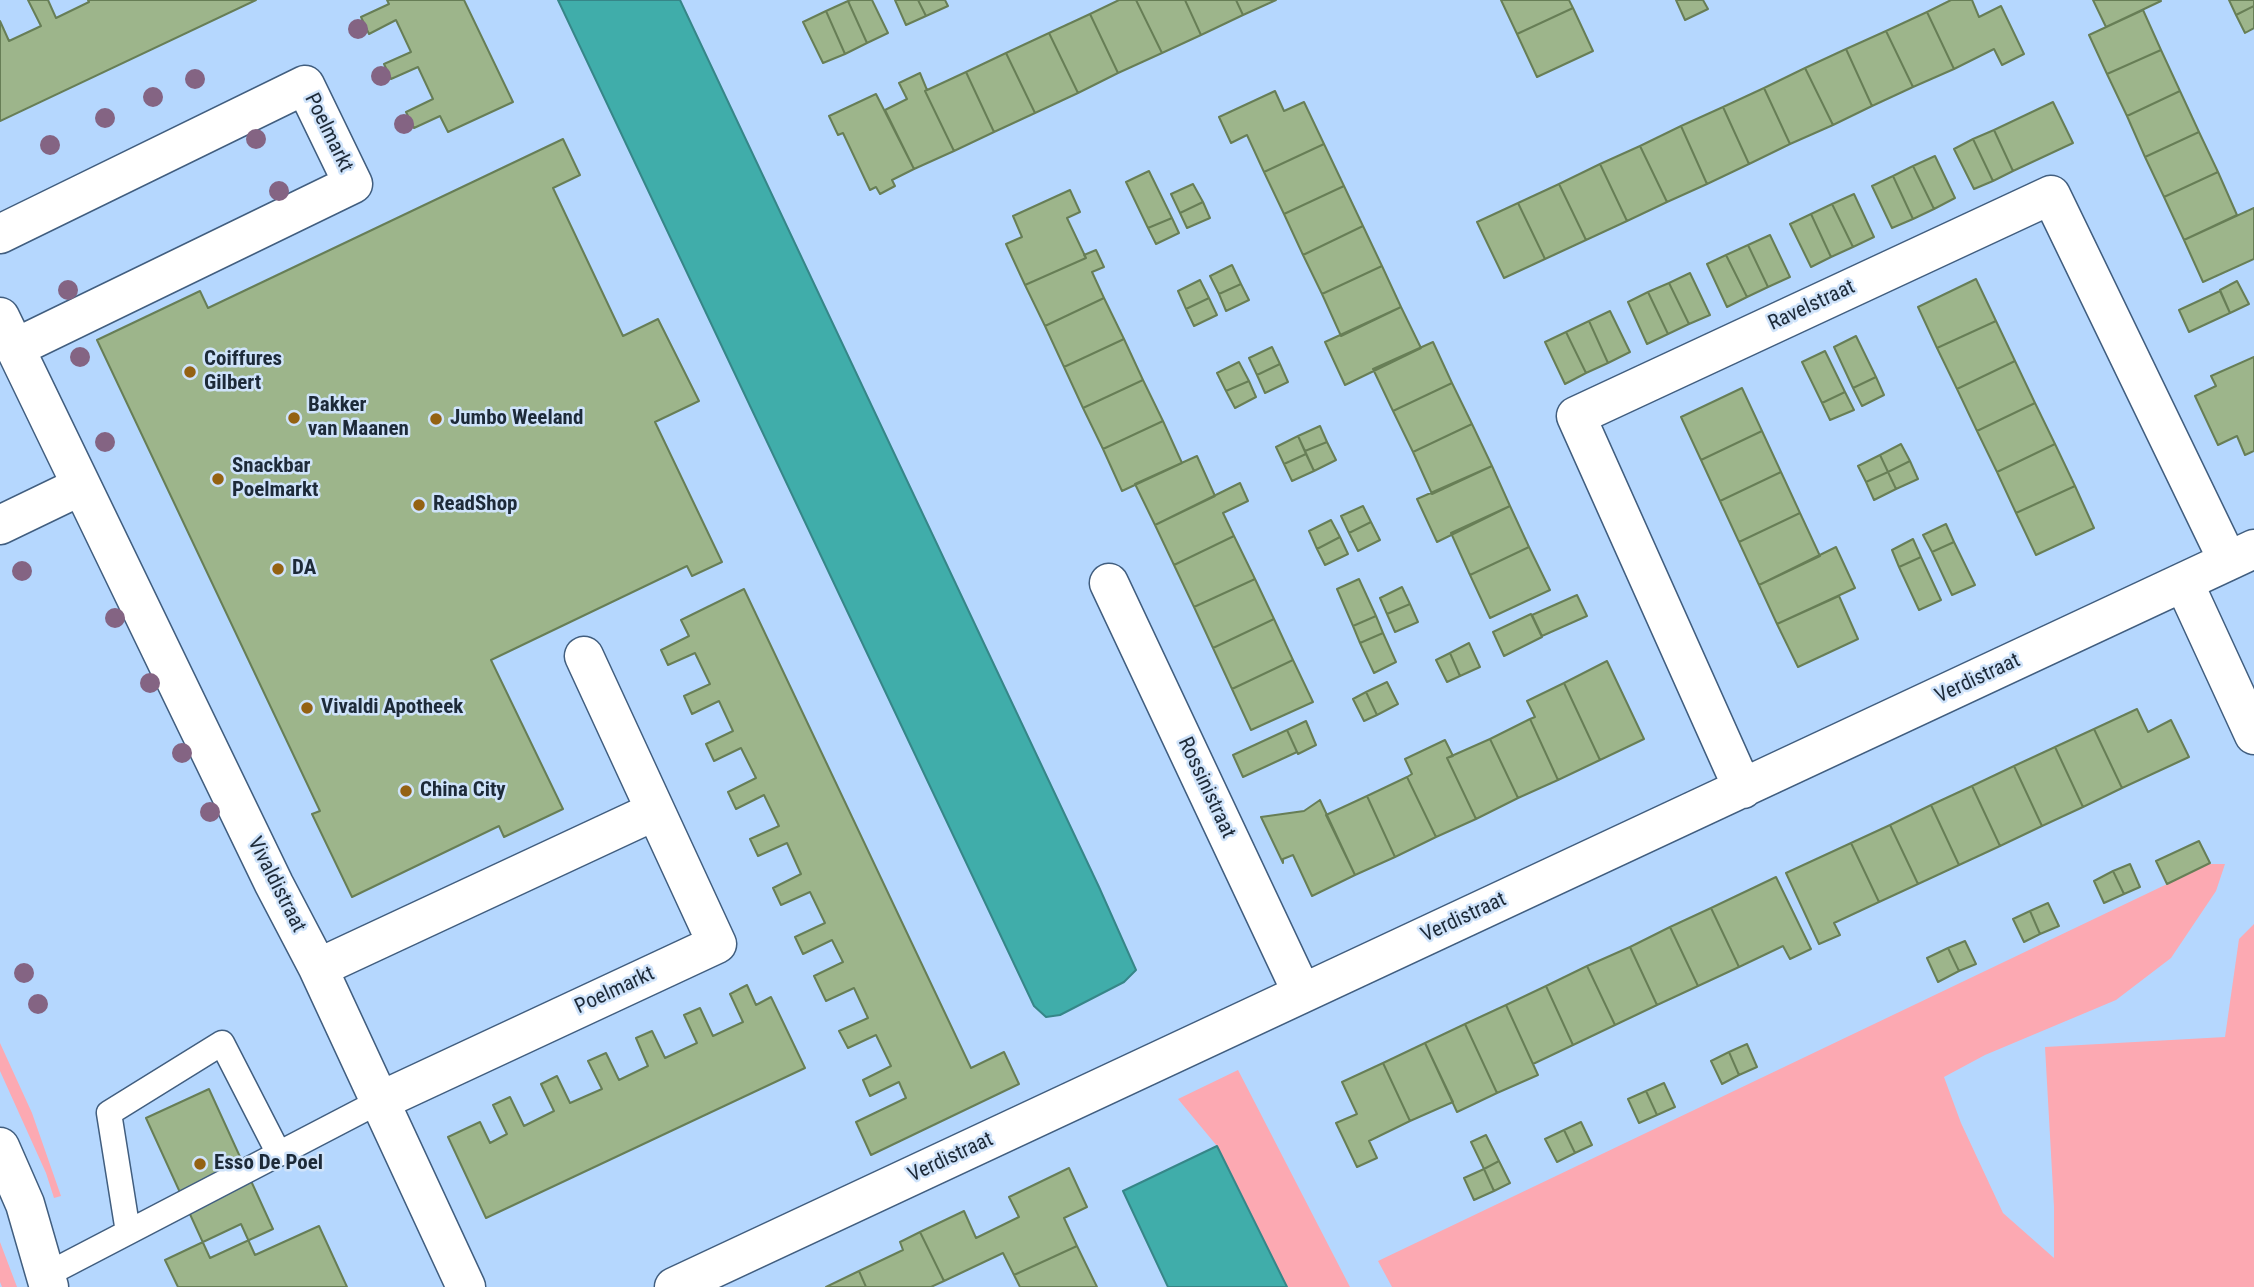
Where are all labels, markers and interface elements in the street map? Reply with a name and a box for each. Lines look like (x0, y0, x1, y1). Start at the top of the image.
street label: Poelmarkt (298, 89, 358, 177)
street label: Ravelstraat (1765, 275, 1859, 337)
place label: Coiffures Gilbert (204, 347, 282, 397)
marker: Coiffures Gilbert (182, 364, 198, 380)
place label: Bakker van Maanen (308, 393, 409, 443)
place label: Jumbo Weeland (450, 406, 583, 432)
marker: Bakker van Maanen (286, 410, 302, 426)
marker: Jumbo Weeland (428, 411, 444, 427)
place label: Snackbar Poelmarkt (232, 454, 318, 504)
marker: Snackbar Poelmarkt (210, 471, 226, 487)
place label: ReadShop (433, 492, 517, 518)
marker: ReadShop (411, 497, 427, 513)
place label: DA (292, 556, 316, 582)
marker: DA (270, 561, 286, 577)
street label: Verdistraat (1932, 648, 2024, 710)
place label: Vivaldi Apotheek (321, 695, 463, 721)
marker: Vivaldi Apotheek (299, 700, 315, 716)
street label: Rossinistraat (1172, 733, 1240, 843)
place label: China City (420, 778, 506, 804)
marker: China City (398, 783, 414, 799)
street label: Vivaldistraat (241, 833, 311, 937)
street label: Verdistraat (1418, 887, 1510, 949)
street label: Poelmarkt (571, 962, 659, 1020)
street label: Verdistraat (905, 1127, 997, 1189)
place label: Esso De Poel (214, 1151, 323, 1177)
marker: Esso De Poel (192, 1156, 208, 1172)

